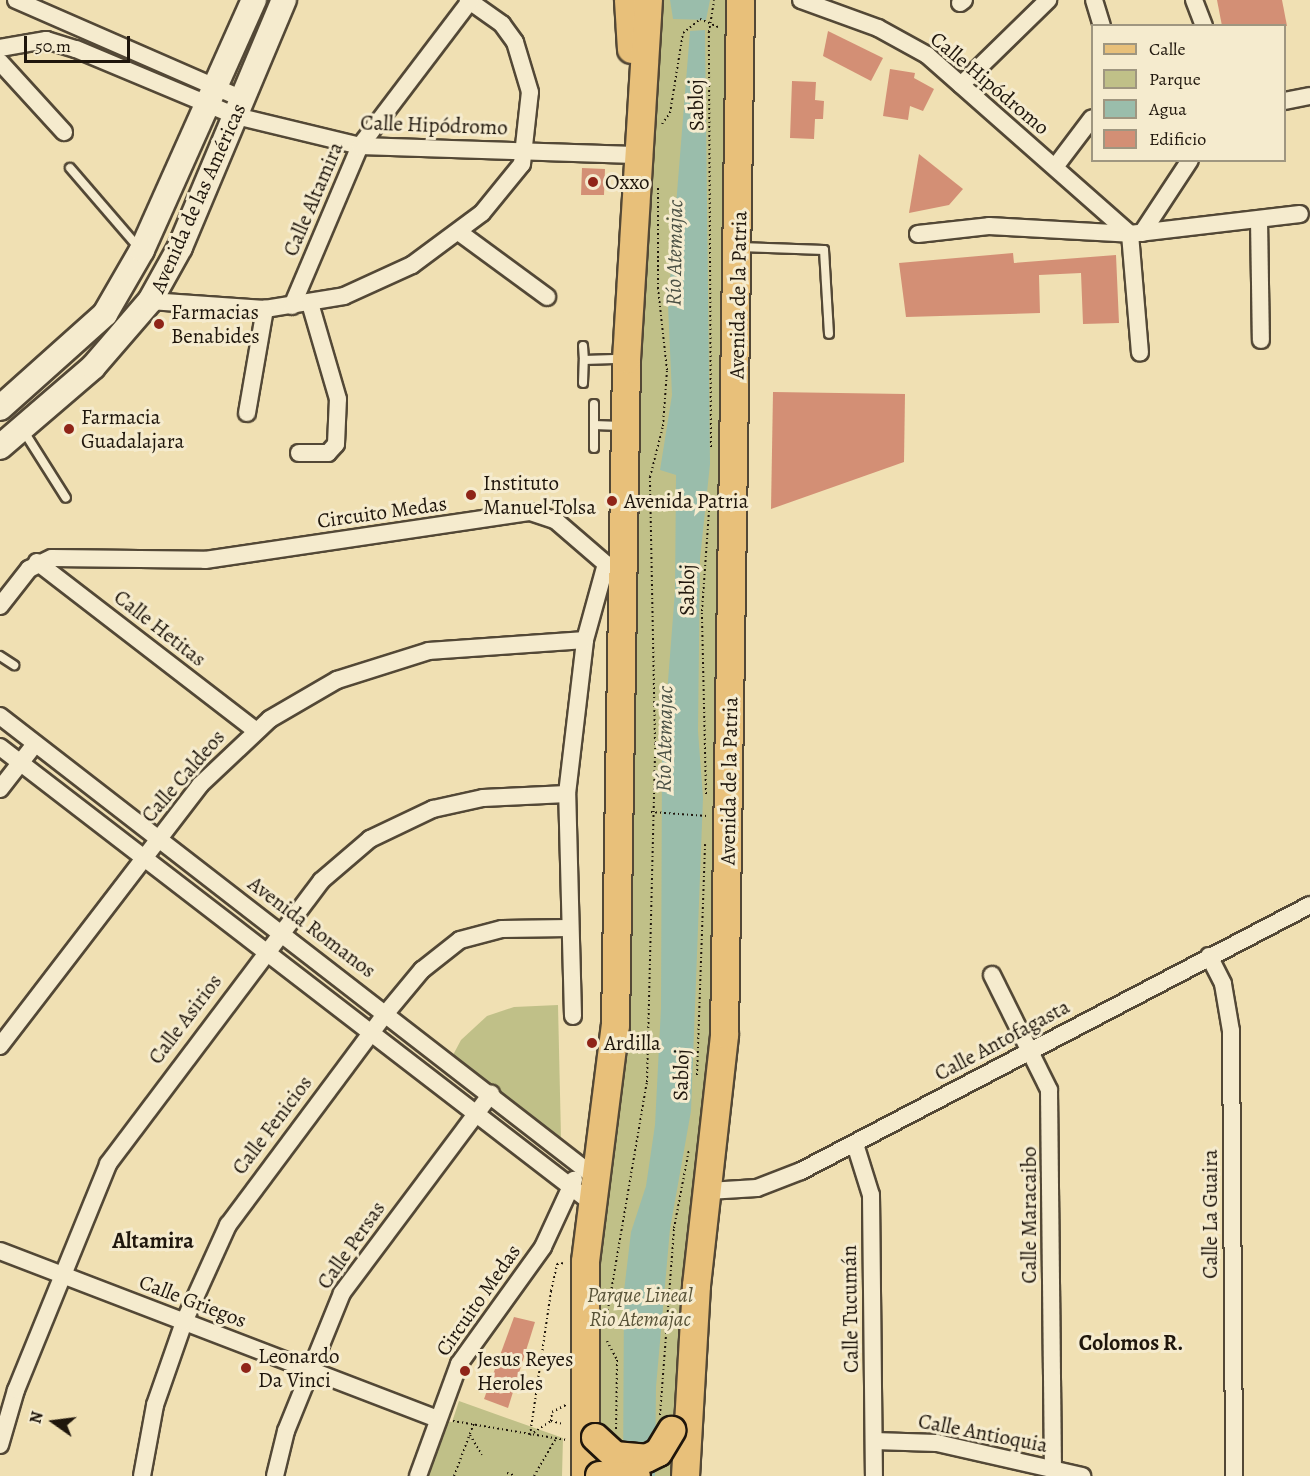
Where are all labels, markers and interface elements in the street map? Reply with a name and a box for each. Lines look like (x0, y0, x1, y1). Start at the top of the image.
scale bar (27, 24, 134, 62)
legend (1091, 24, 1286, 162)
street label: Calle Hipódromo (925, 26, 1055, 140)
text: 50 m (35, 34, 71, 58)
text: Calle (1149, 37, 1186, 61)
text: Parque (1149, 67, 1201, 91)
street label: Sabloj (683, 79, 709, 131)
text: Agua (1149, 97, 1187, 121)
street label: Avenida de las Américas (145, 99, 251, 297)
street label: Calle Hipódromo (360, 110, 508, 140)
text: Edificio (1149, 127, 1206, 151)
street label: Calle Altamira (278, 138, 348, 260)
place label: Oxxo (605, 169, 650, 195)
marker: Oxxo (586, 175, 600, 189)
water label: Río Atemajac (661, 200, 689, 306)
street label: Avenida de la Patria (724, 211, 752, 379)
place label: Farmacias Benabides (171, 299, 260, 349)
marker: Farmacias Benabides (152, 317, 166, 331)
place label: Farmacia Guadalajara (81, 404, 184, 454)
marker: Farmacia Guadalajara (62, 422, 76, 436)
place label: Instituto Manuel Tolsa (483, 470, 596, 520)
marker: Instituto Manuel Tolsa (464, 488, 478, 502)
place label: Avenida Patria (624, 488, 749, 514)
street label: Circuito Medas (316, 490, 448, 534)
marker: Avenida Patria (605, 494, 619, 508)
street label: Sabloj (674, 564, 700, 616)
street label: Calle Hetitas (109, 584, 211, 672)
water label: Río Atemajac (651, 686, 679, 792)
street label: Avenida de la Patria (715, 697, 743, 865)
street label: Calle Caldeos (136, 725, 230, 827)
street label: Avenida Romanos (243, 871, 381, 983)
street label: Calle Asirios (143, 969, 227, 1069)
street label: Calle Antofagasta (930, 994, 1074, 1086)
place label: Ardilla (604, 1030, 661, 1056)
marker: Ardilla (585, 1036, 599, 1050)
street label: Sabloj (668, 1049, 694, 1101)
street label: Calle Fenicios (227, 1071, 317, 1179)
street label: Calle Maracaibo (1016, 1146, 1042, 1284)
street label: Calle La Guaira (1197, 1149, 1223, 1279)
street label: Calle Persas (312, 1196, 390, 1294)
district label: Altamira (112, 1229, 194, 1255)
street label: Circuito Medas (430, 1239, 526, 1361)
street label: Calle Tucumán (836, 1245, 864, 1373)
street label: Calle Griegos (136, 1269, 250, 1333)
park label: Parque Lineal Rio Atemajac (587, 1282, 693, 1332)
district label: Colomos R. (1079, 1331, 1183, 1357)
place label: Leonardo Da Vinci (258, 1343, 339, 1393)
place label: Jesus Reyes Heroles (477, 1346, 573, 1396)
marker: Leonardo Da Vinci (239, 1361, 253, 1375)
marker: Jesus Reyes Heroles (458, 1364, 472, 1378)
north arrow (24, 1392, 84, 1452)
street label: Calle Antioquia (916, 1408, 1050, 1458)
text: N (24, 1409, 49, 1426)

